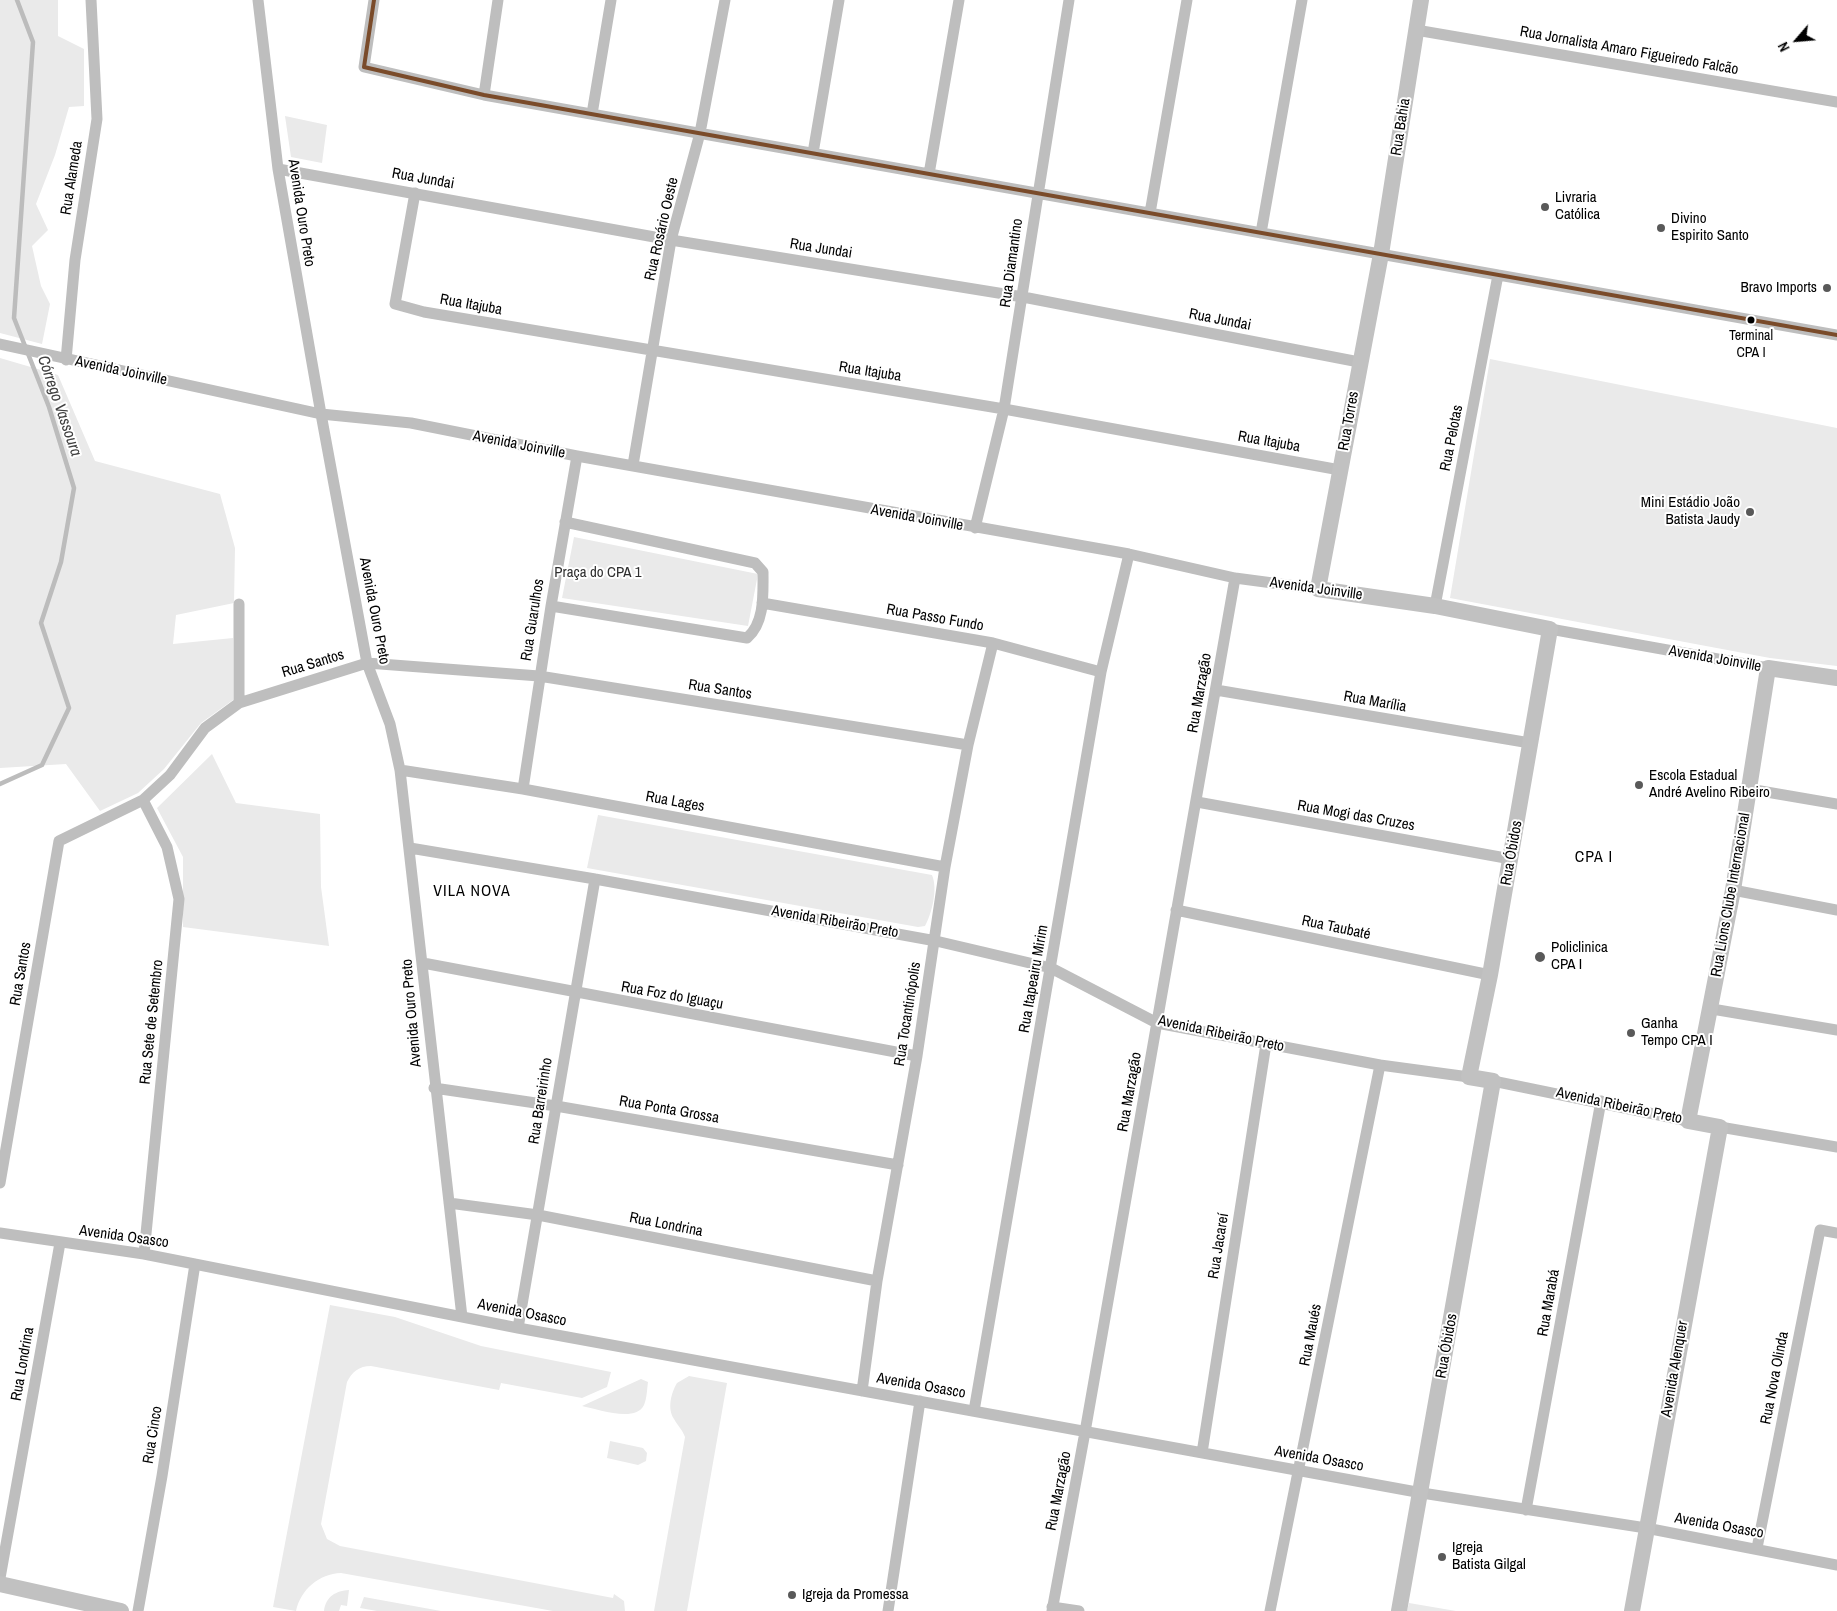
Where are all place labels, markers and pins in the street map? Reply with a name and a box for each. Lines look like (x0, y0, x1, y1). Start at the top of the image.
place label: Livraria Católica (1555, 189, 1600, 224)
marker: Livraria Católica (1539, 201, 1551, 213)
place label: Divino Espirito Santo (1671, 210, 1749, 245)
marker: Divino Espirito Santo (1655, 222, 1667, 234)
place label: Bravo Imports (1740, 279, 1817, 297)
marker: Bravo Imports (1821, 282, 1833, 294)
marker: Terminal CPA I (1746, 315, 1756, 325)
place label: Terminal CPA I (1729, 328, 1773, 361)
place label: Mini Estádio João Batista Jaudy (1641, 494, 1740, 529)
marker: Mini Estádio João Batista Jaudy (1744, 506, 1756, 518)
place label: Escola Estadual André Avelino Ribeiro (1649, 767, 1770, 802)
marker: Escola Estadual André Avelino Ribeiro (1633, 779, 1645, 791)
place label: Policlinica CPA I (1551, 939, 1608, 974)
marker: Policlinica CPA I (1533, 950, 1547, 964)
place label: Ganha Tempo CPA I (1641, 1015, 1713, 1050)
marker: Ganha Tempo CPA I (1625, 1027, 1637, 1039)
place label: Igreja Batista Gilgal (1452, 1539, 1526, 1574)
marker: Igreja Batista Gilgal (1436, 1551, 1448, 1563)
place label: Igreja da Promessa (802, 1586, 909, 1604)
marker: Igreja da Promessa (786, 1589, 798, 1601)

